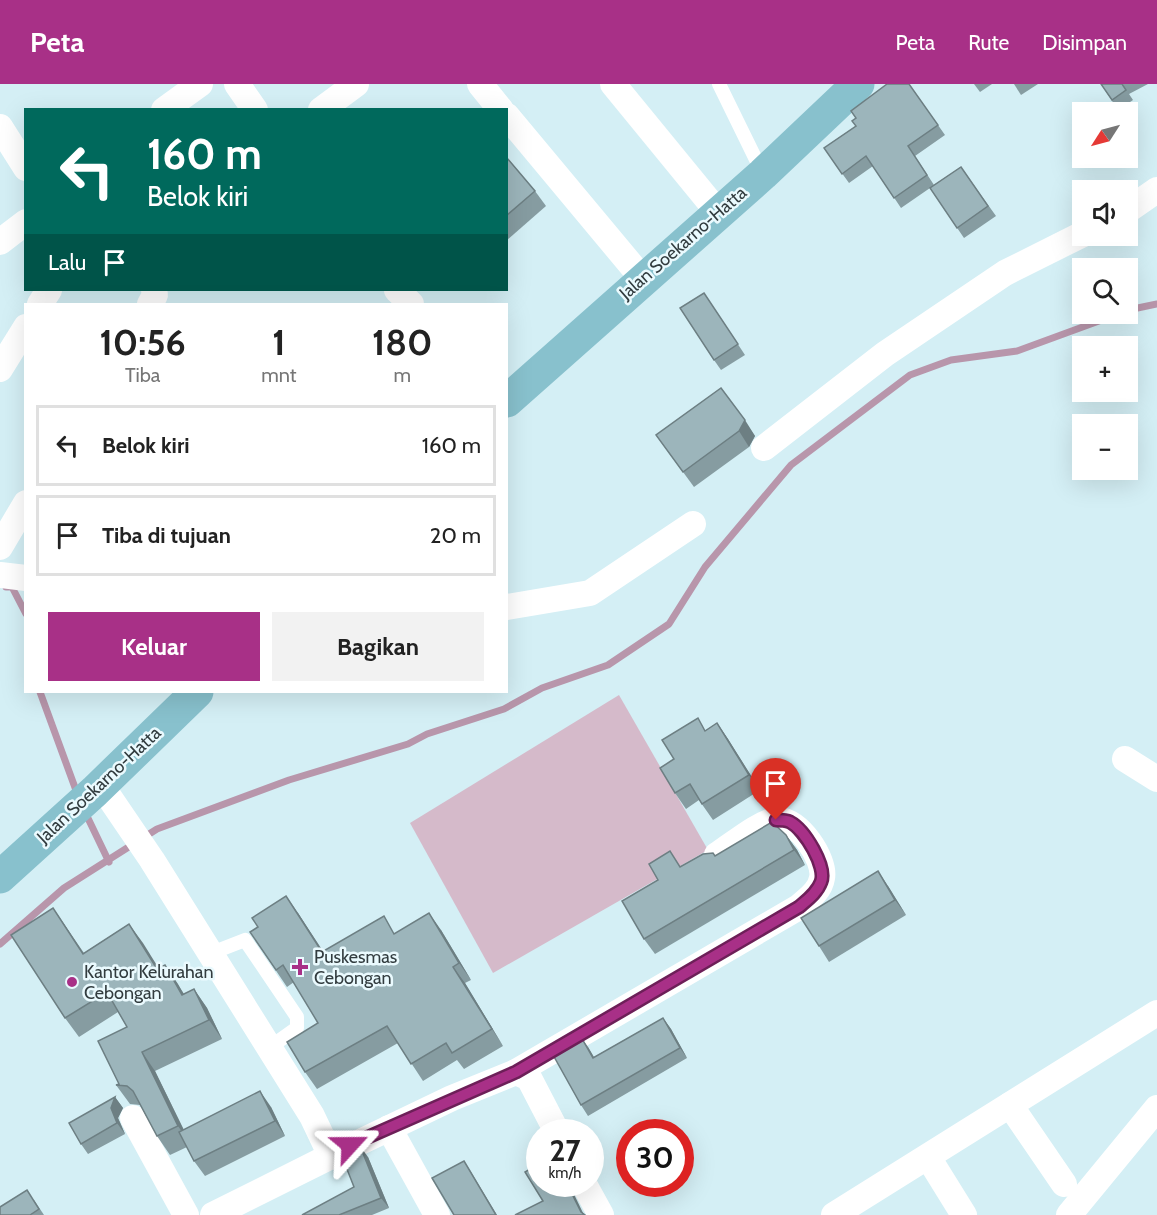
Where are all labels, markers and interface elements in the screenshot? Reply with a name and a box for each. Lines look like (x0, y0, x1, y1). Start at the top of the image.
text: Peta (30, 25, 84, 59)
text: Peta (896, 30, 935, 55)
text: Rute (968, 30, 1009, 55)
text: Disimpan (1042, 30, 1127, 55)
north arrow (1072, 102, 1138, 168)
map controls (1072, 102, 1138, 480)
text: 160 m (147, 128, 262, 180)
icon: left (48, 132, 126, 210)
text: Belok kiri (147, 180, 248, 213)
button: sound (1072, 180, 1138, 246)
street label: Jalan Soekarno-Hatta (614, 182, 751, 305)
icon: arrive (98, 246, 131, 279)
text: Lalu (48, 249, 86, 276)
button: search (1072, 258, 1138, 324)
text: 10:56 (99, 320, 186, 364)
text: 1 (272, 320, 286, 364)
text: 180 (372, 320, 432, 364)
button: + (1072, 336, 1138, 402)
text: Tiba (125, 363, 160, 387)
text: mnt (261, 363, 297, 387)
text: m (393, 363, 411, 387)
button: − (1072, 414, 1138, 480)
icon: left (51, 429, 84, 462)
text: Belok kiri (102, 432, 189, 459)
text: 160 m (422, 432, 481, 459)
icon: arrive (51, 519, 84, 552)
text: Tiba di tujuan (102, 522, 231, 549)
text: 20 m (430, 522, 481, 549)
button: Keluar (48, 612, 260, 681)
button: Bagikan (272, 612, 484, 681)
street label: Jalan Soekarno-Hatta (32, 722, 166, 849)
pin (750, 758, 801, 820)
icon: arrive (759, 767, 792, 800)
place label: Puskesmas Cebongan (314, 946, 397, 989)
marker: Puskesmas Cebongan (291, 958, 309, 976)
place label: Kantor Kelurahan Cebongan (84, 961, 214, 1004)
marker: Kantor Kelurahan Cebongan (65, 975, 79, 989)
position arrow (318, 1113, 382, 1177)
speed limit sign: 30 (616, 1119, 694, 1197)
text: 27 (549, 1132, 581, 1169)
text: km/h (549, 1164, 581, 1182)

